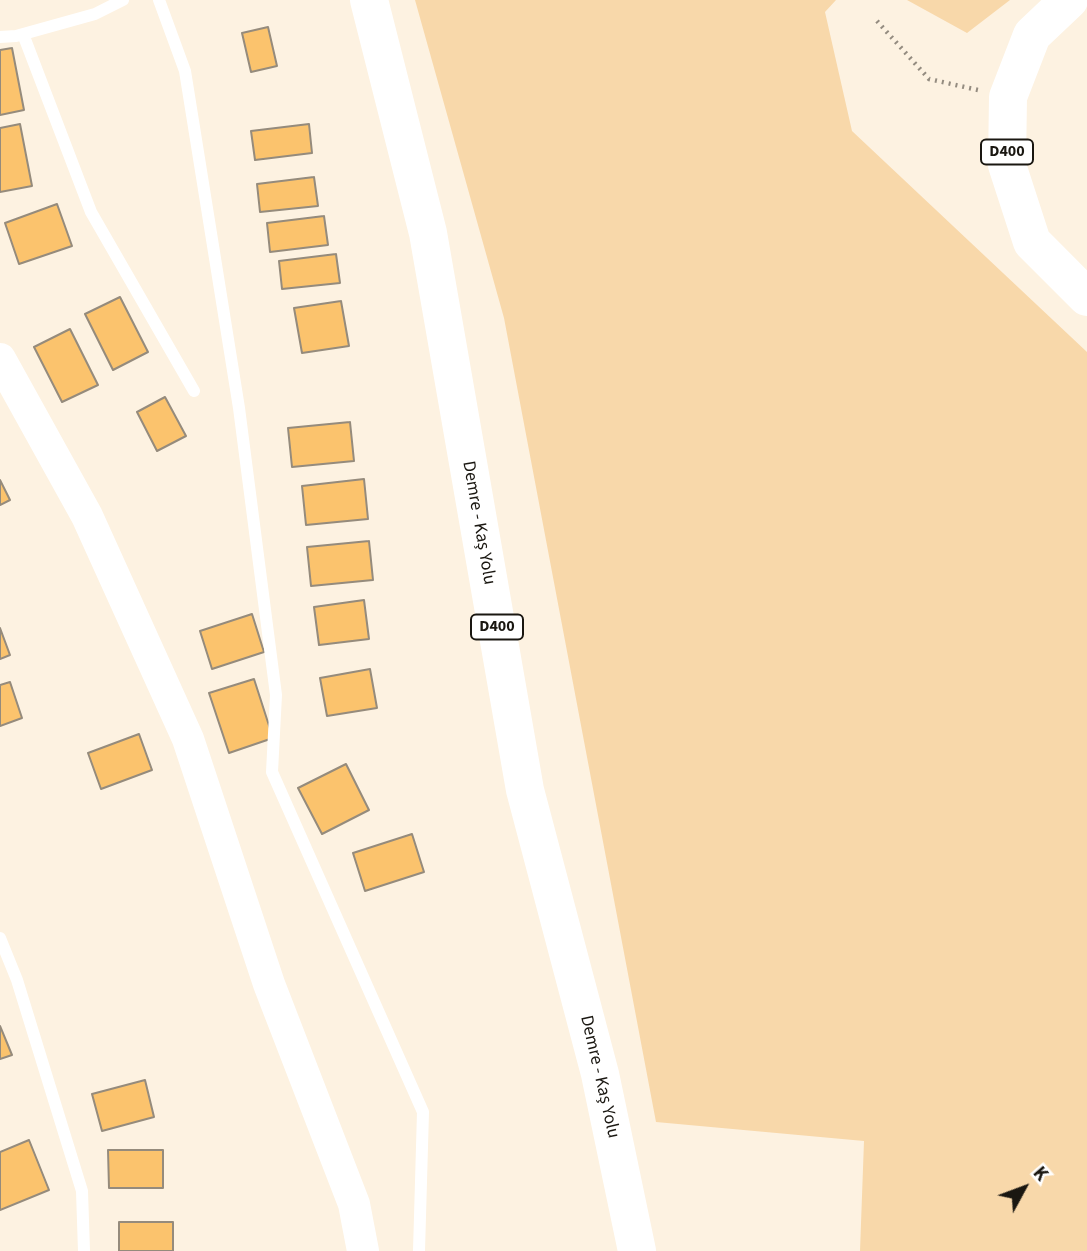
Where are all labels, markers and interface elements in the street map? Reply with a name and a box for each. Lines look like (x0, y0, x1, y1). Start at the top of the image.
road number: D400 (981, 140, 1033, 164)
street label: Demre - Kaş Yolu (456, 459, 500, 587)
road number: D400 (471, 614, 523, 640)
street label: Demre - Kaş Yolu (574, 1014, 624, 1140)
north arrow (989, 1153, 1059, 1223)
text: K (1026, 1161, 1054, 1187)

